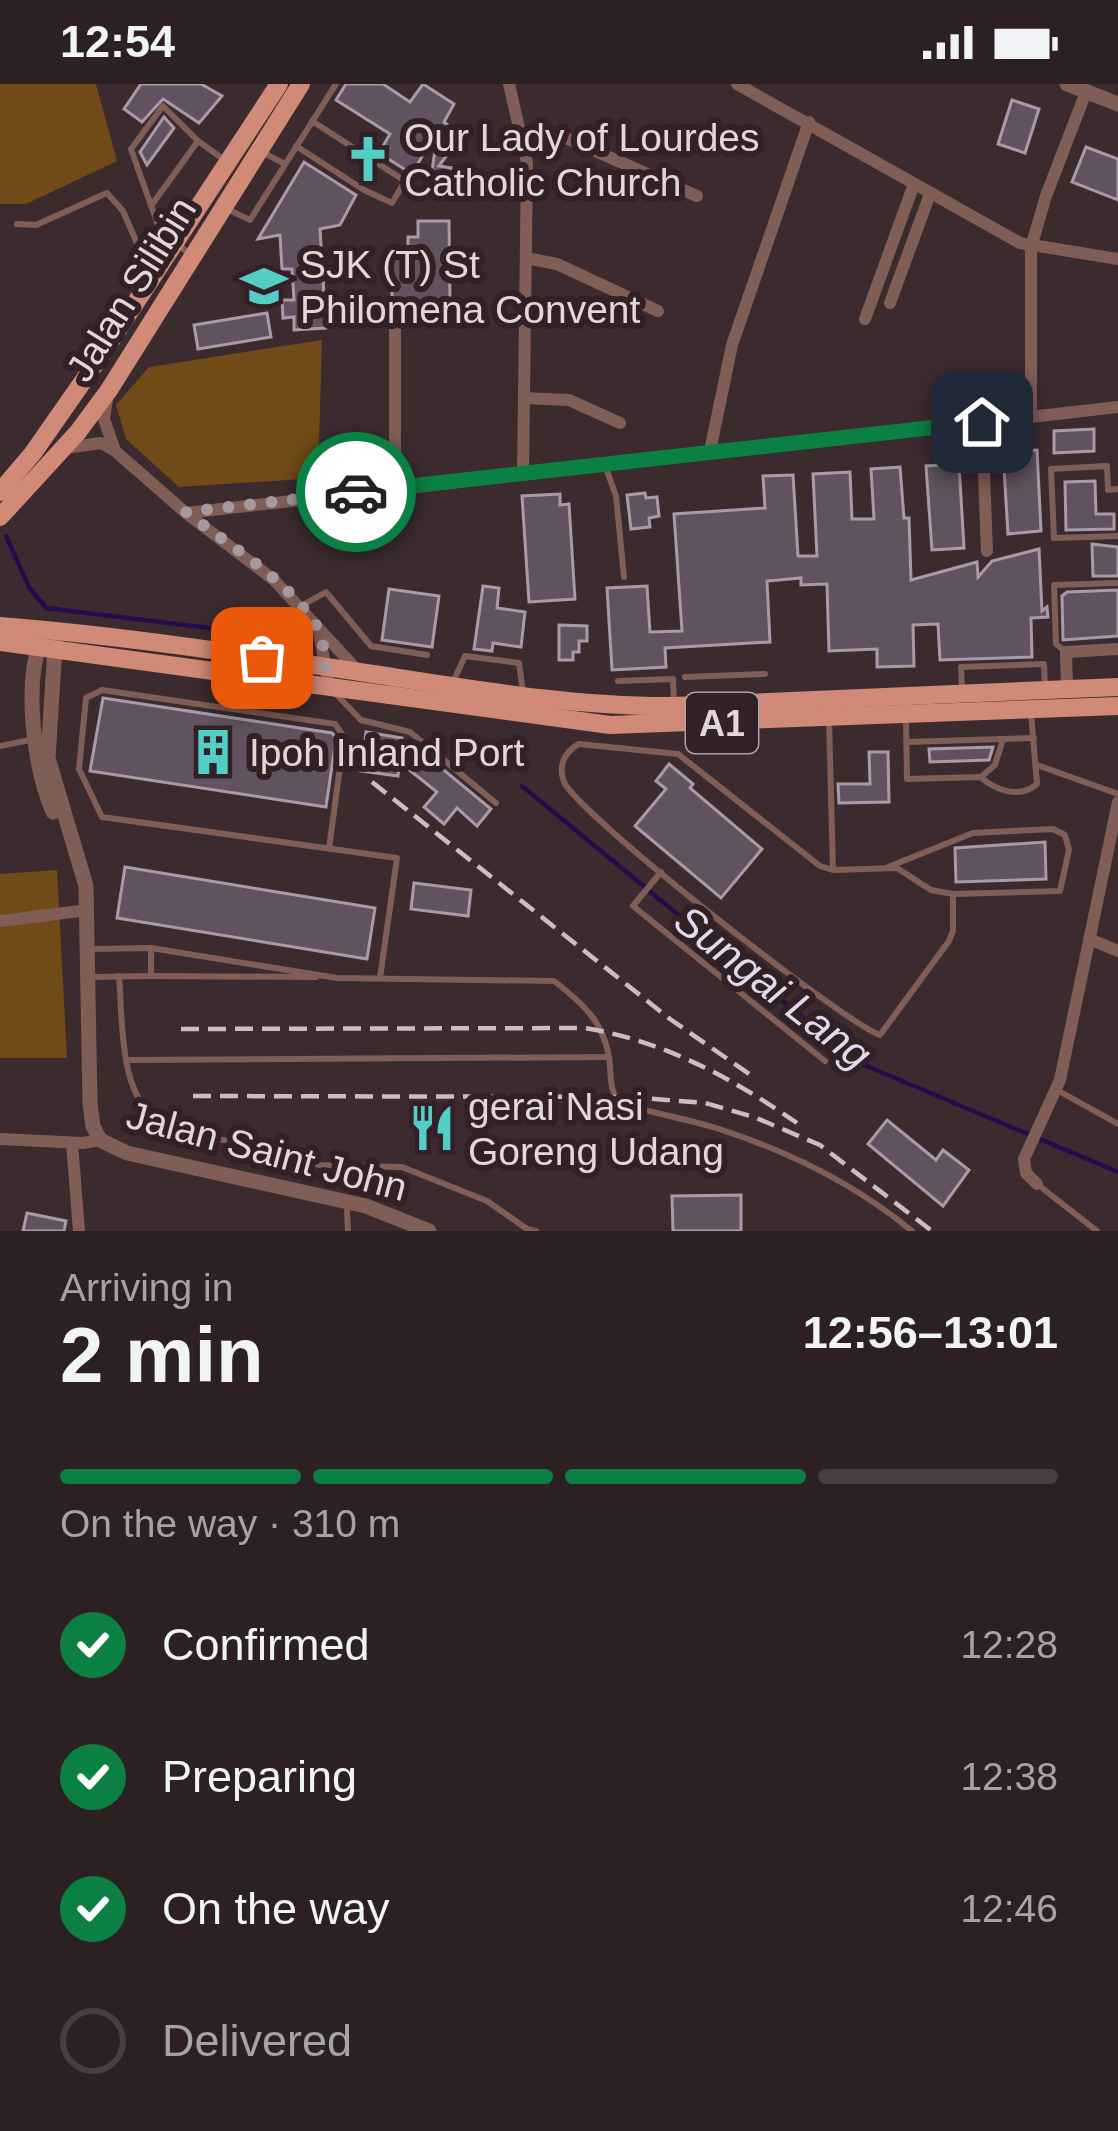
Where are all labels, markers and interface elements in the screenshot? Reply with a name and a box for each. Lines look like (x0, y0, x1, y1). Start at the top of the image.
text: 12:54 (60, 16, 175, 67)
place label: Our Lady of Lourdes Catholic Church (404, 116, 760, 204)
church icon: Our Lady of Lourdes Catholic Church (343, 134, 393, 184)
street label: Jalan Silibin (58, 189, 204, 389)
place label: SJK (T) St Philomena Convent (300, 243, 641, 331)
school or university icon: SJK (T) St Philomena Convent (239, 261, 289, 311)
pin (931, 371, 1033, 473)
icon: home (949, 389, 1015, 455)
courier (296, 432, 416, 552)
icon: car (323, 459, 389, 525)
pin (211, 607, 313, 709)
icon: bag (229, 625, 295, 691)
road number: A1 (686, 693, 758, 753)
building icon: Ipoh Inland Port (188, 727, 238, 777)
place label: Ipoh Inland Port (249, 731, 525, 774)
water label: Sungai Lang (666, 896, 880, 1078)
place label: gerai Nasi Goreng Udang (468, 1085, 724, 1173)
street label: Jalan Saint John (122, 1093, 412, 1209)
restaurant icon: gerai Nasi Goreng Udang (407, 1103, 457, 1153)
text: Arriving in (60, 1266, 233, 1309)
text: 12:56–13:01 (803, 1307, 1058, 1358)
text: 2 min (60, 1311, 264, 1399)
text: On the way · 310 m (60, 1502, 400, 1545)
icon: check (60, 1612, 126, 1678)
text: Confirmed (162, 1619, 370, 1670)
text: 12:28 (960, 1623, 1058, 1666)
icon: check (60, 1744, 126, 1810)
text: Preparing (162, 1751, 357, 1802)
text: 12:38 (960, 1755, 1058, 1798)
icon: check (60, 1876, 126, 1942)
text: On the way (162, 1883, 390, 1934)
text: 12:46 (960, 1887, 1058, 1930)
text: Delivered (162, 2015, 352, 2066)

